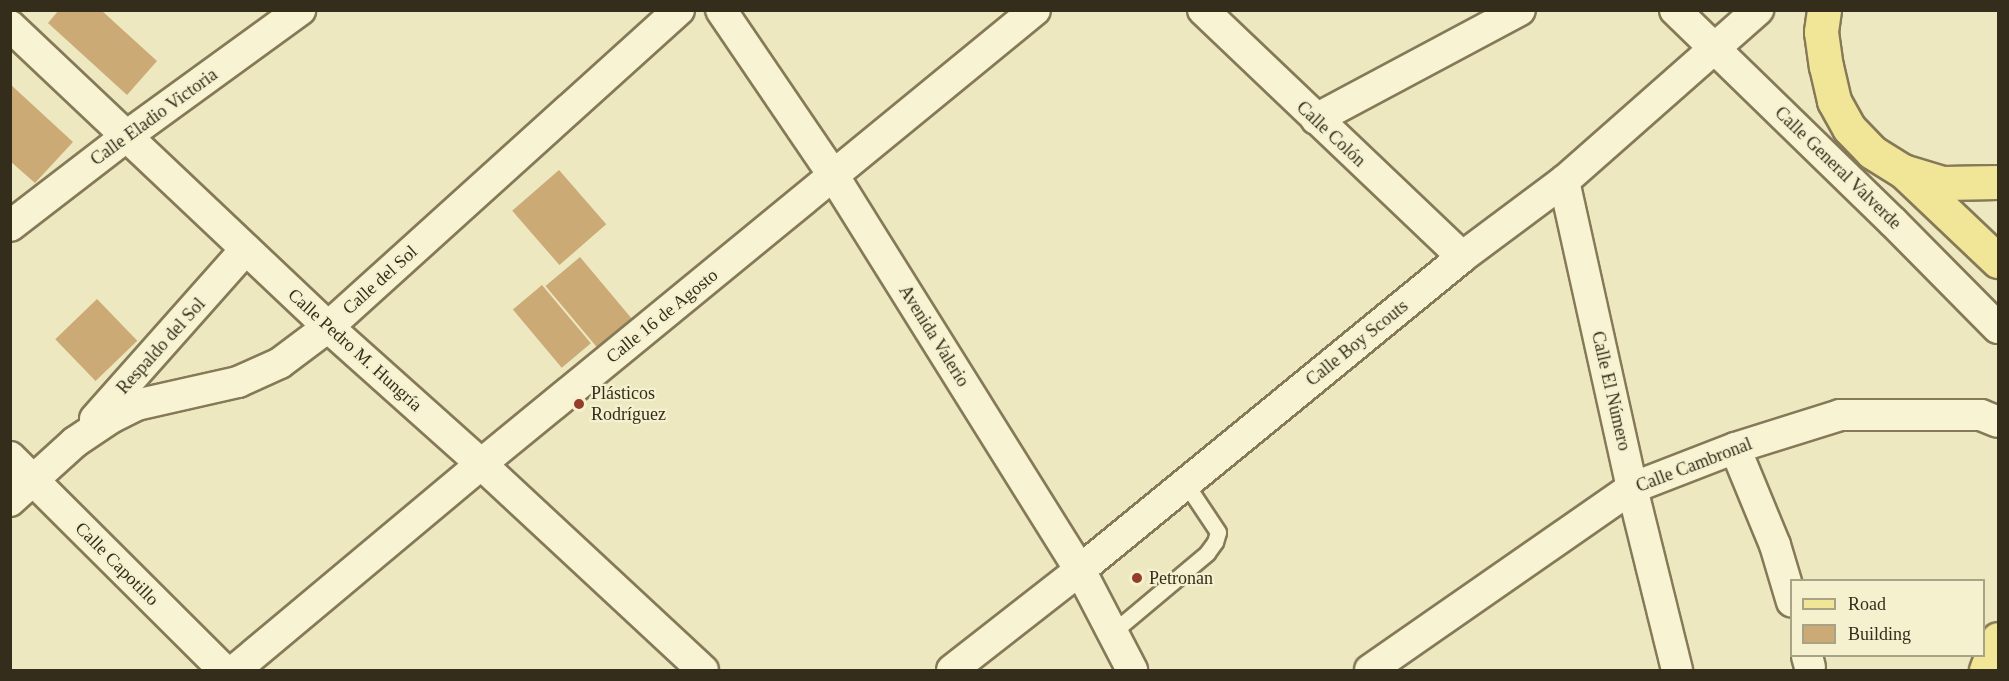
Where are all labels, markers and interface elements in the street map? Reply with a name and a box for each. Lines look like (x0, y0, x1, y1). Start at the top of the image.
street label: Calle Eladio Victoria (86, 64, 222, 170)
street label: Calle Colón (1292, 97, 1370, 171)
street label: Calle General Valverde (1770, 102, 1906, 234)
street label: Calle del Sol (338, 241, 422, 319)
street label: Calle 16 de Agosto (601, 264, 723, 368)
street label: Avenida Valerio (894, 281, 974, 391)
street label: Calle Pedro M. Hungría (284, 284, 426, 416)
street label: Respaldo del Sol (112, 293, 210, 399)
street label: Calle Boy Scouts (1302, 295, 1412, 391)
street label: Calle El Número (1587, 329, 1635, 453)
place label: Plásticos Rodríguez (591, 383, 666, 426)
marker: Plásticos Rodríguez (572, 397, 586, 411)
street label: Calle Cambronal (1633, 433, 1755, 497)
street label: Calle Capotillo (71, 518, 163, 610)
place label: Petronan (1149, 567, 1213, 589)
marker: Petronan (1130, 571, 1144, 585)
legend (1790, 579, 1985, 657)
text: Road (1848, 594, 1886, 614)
text: Building (1848, 624, 1911, 644)

